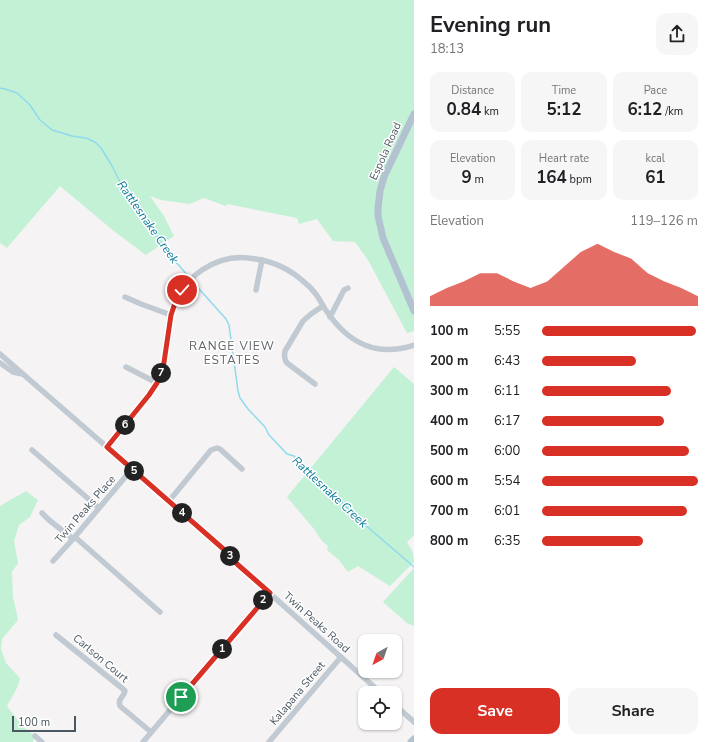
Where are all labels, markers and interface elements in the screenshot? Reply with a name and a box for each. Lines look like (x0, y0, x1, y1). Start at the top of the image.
text: Evening run (430, 10, 551, 40)
button: share (656, 13, 698, 55)
text: 18:13 (430, 40, 464, 58)
text: Distance (451, 83, 494, 98)
text: Time (552, 83, 576, 98)
text: Pace (644, 83, 667, 98)
text: 0.84 (446, 98, 481, 121)
text: 5:12 (547, 98, 581, 121)
text: 6:12 (628, 98, 662, 121)
text: km (481, 104, 499, 119)
text: /km (662, 104, 683, 119)
street label: Espola Road (366, 120, 405, 182)
text: Elevation (450, 151, 495, 166)
text: Heart rate (539, 151, 589, 166)
text: kcal (646, 151, 665, 166)
text: 9 (461, 166, 472, 189)
text: 164 (536, 166, 567, 189)
text: 61 (645, 166, 666, 189)
text: m (472, 172, 484, 187)
text: bpm (567, 172, 592, 187)
water label: Rattlesnake Creek (113, 177, 183, 267)
text: Elevation (430, 212, 484, 230)
text: 119–126 m (630, 212, 698, 230)
pin (165, 273, 199, 307)
icon: check (171, 279, 193, 301)
text: 100 m (430, 322, 468, 340)
text: 5:55 (494, 322, 520, 340)
district label: RANGE VIEW ESTATES (189, 338, 275, 368)
text: 200 m (430, 352, 468, 370)
text: 6:43 (494, 352, 520, 370)
pin: 7 (151, 363, 171, 383)
text: 7 (158, 365, 164, 380)
text: 300 m (430, 382, 468, 400)
text: 6:11 (494, 382, 520, 400)
text: 400 m (430, 412, 468, 430)
text: 6:17 (494, 412, 520, 430)
pin: 6 (115, 415, 135, 435)
text: 6 (122, 417, 128, 432)
text: 500 m (430, 442, 468, 460)
text: 6:00 (494, 442, 520, 460)
water label: Rattlesnake Creek (289, 453, 372, 532)
pin: 5 (124, 461, 144, 481)
text: 5 (131, 463, 137, 478)
street label: Twin Peaks Place (52, 472, 119, 547)
text: 600 m (430, 472, 468, 490)
text: 5:54 (494, 472, 520, 490)
text: 700 m (430, 502, 468, 520)
text: 6:01 (494, 502, 520, 520)
pin: 4 (172, 503, 192, 523)
text: 4 (179, 505, 185, 520)
text: 800 m (430, 532, 468, 550)
text: 6:35 (494, 532, 520, 550)
pin: 3 (220, 546, 240, 566)
text: 3 (227, 548, 233, 563)
street label: Twin Peaks Road (280, 589, 353, 656)
pin: 2 (253, 590, 273, 610)
text: 2 (260, 592, 266, 607)
street label: Carlson Court (70, 631, 132, 686)
north arrow (358, 634, 402, 678)
map controls (358, 634, 402, 730)
pin: 1 (212, 639, 232, 659)
text: 1 (219, 641, 225, 656)
street label: Kalapana Street (266, 658, 329, 728)
pin (164, 680, 198, 714)
icon: arrive (170, 686, 192, 708)
button: locate (358, 686, 402, 730)
button: Save (430, 688, 560, 734)
button: Share (568, 688, 698, 734)
scale bar (12, 714, 76, 733)
text: 100 m (18, 715, 50, 730)

